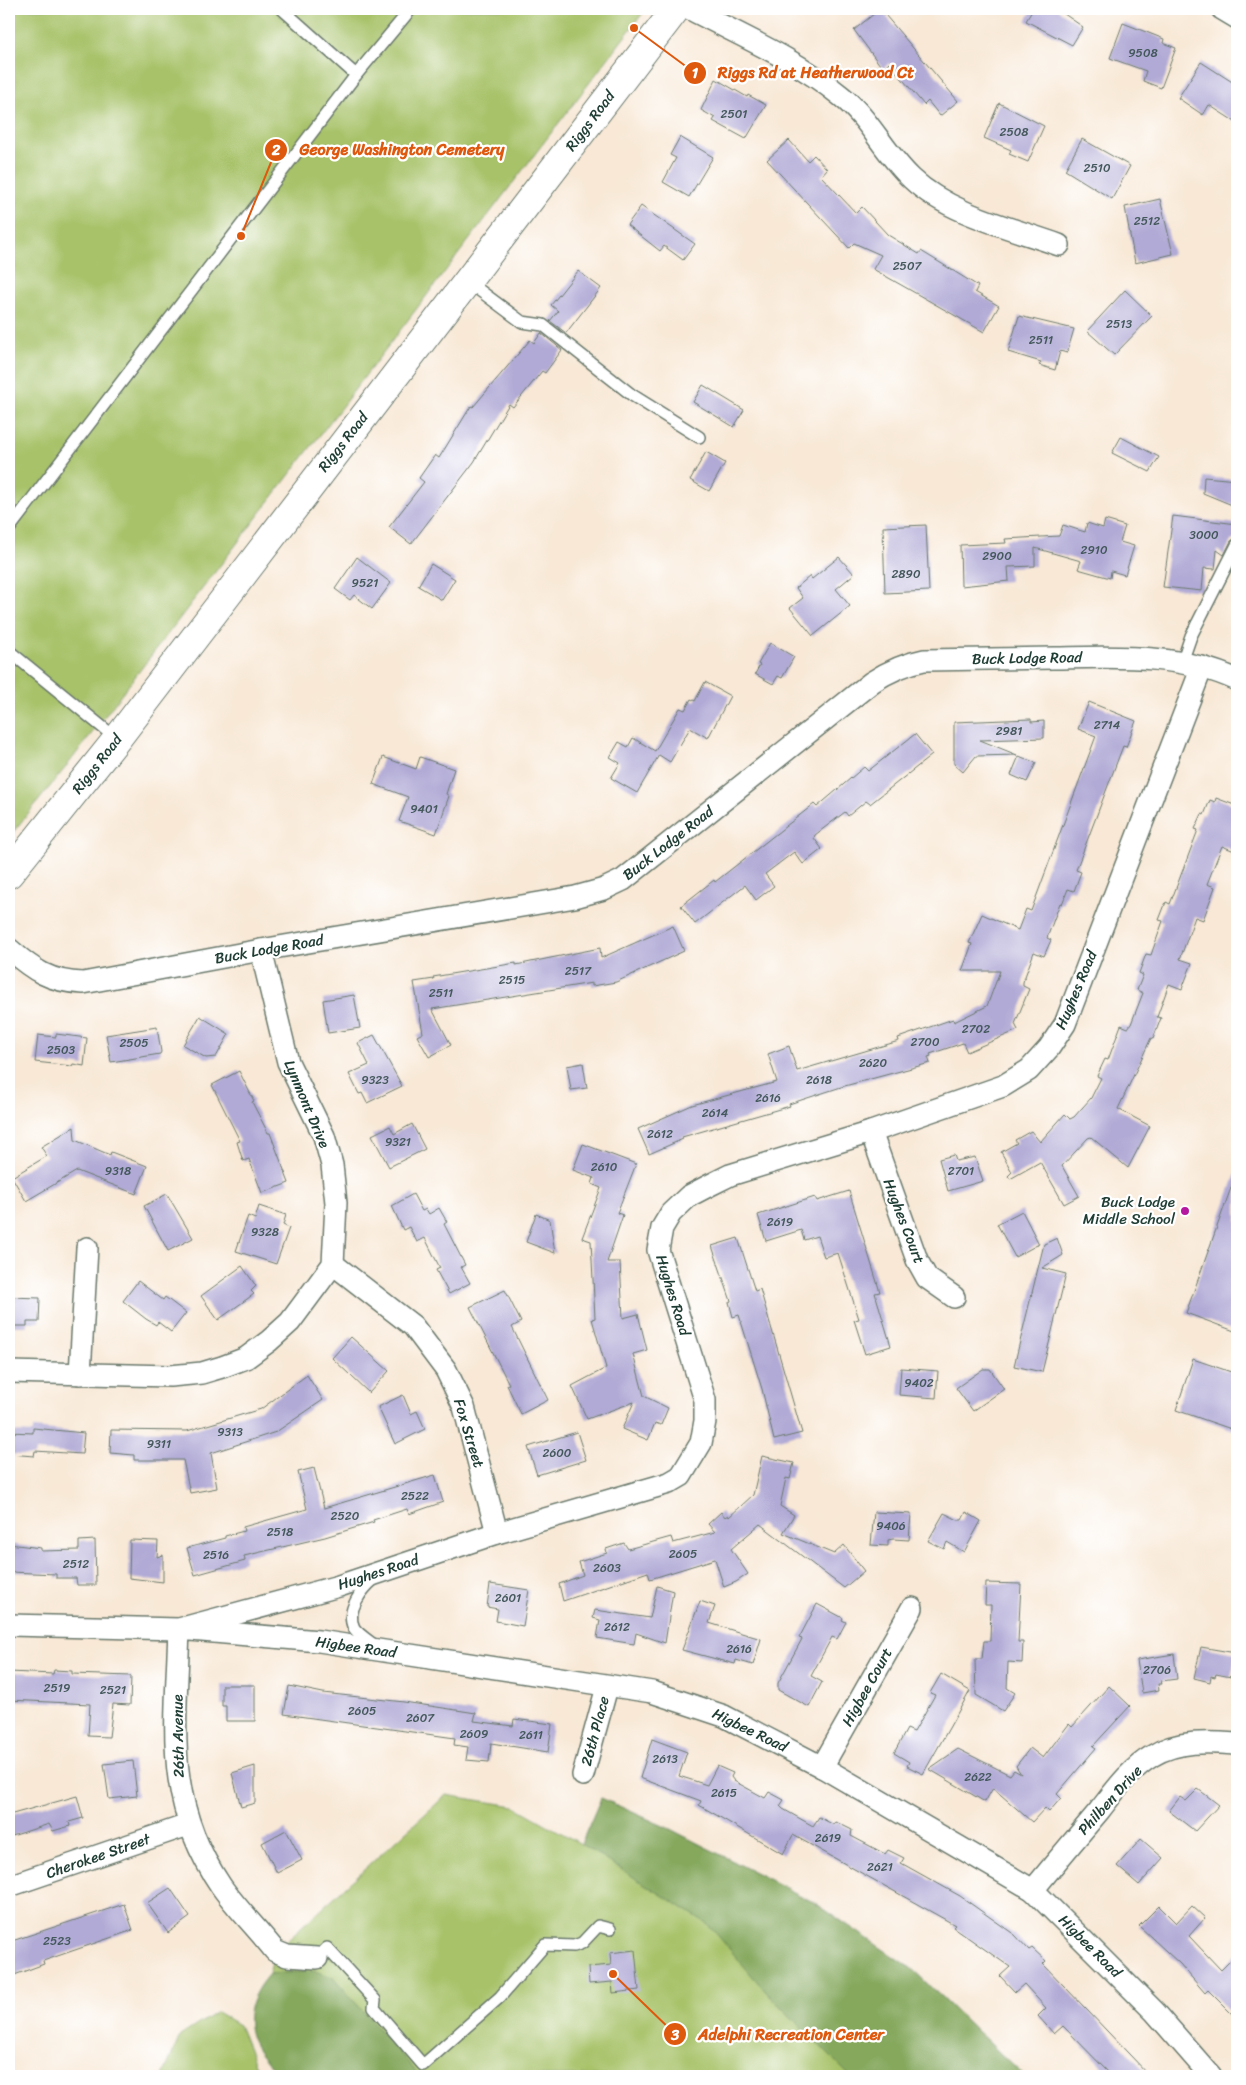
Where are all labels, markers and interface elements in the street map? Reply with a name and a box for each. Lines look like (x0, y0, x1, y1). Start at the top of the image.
house number: 9508 (1128, 42, 1158, 64)
callout: Riggs Rd at Heatherwood Ct (683, 57, 924, 88)
text: Riggs Rd at Heatherwood Ct (717, 58, 914, 87)
text: 1 (692, 60, 699, 86)
street label: Riggs Road (558, 84, 622, 157)
house number: 2501 (721, 103, 748, 125)
house number: 2508 (999, 121, 1029, 143)
callout: George Washington Cemetery (264, 134, 515, 165)
text: George Washington Cemetery (298, 135, 505, 164)
text: 2 (271, 137, 281, 163)
house number: 2510 (1084, 157, 1111, 179)
house number: 2512 (1134, 210, 1160, 232)
house number: 2507 (893, 255, 922, 277)
house number: 2513 (1106, 313, 1132, 335)
house number: 2511 (1029, 329, 1053, 351)
street label: Riggs Road (311, 405, 376, 478)
house number: 3000 (1189, 524, 1219, 546)
house number: 2910 (1080, 539, 1108, 561)
house number: 2900 (982, 545, 1012, 567)
house number: 2890 (891, 563, 921, 585)
house number: 9521 (352, 572, 378, 594)
street label: Buck Lodge Road (972, 644, 1083, 672)
house number: 2714 (1094, 714, 1121, 736)
house number: 2981 (996, 720, 1022, 742)
street label: Riggs Road (65, 727, 130, 800)
house number: 9401 (410, 798, 438, 820)
street label: Buck Lodge Road (617, 798, 720, 887)
street label: Buck Lodge Road (213, 926, 327, 971)
street label: Hughes Road (1048, 945, 1105, 1034)
house number: 2517 (565, 960, 592, 982)
house number: 2515 (499, 969, 525, 991)
house number: 2511 (429, 982, 453, 1004)
house number: 2702 (962, 1018, 990, 1040)
house number: 2700 (911, 1031, 940, 1053)
house number: 2505 (119, 1032, 149, 1054)
house number: 2503 (47, 1039, 76, 1061)
house number: 2620 (859, 1052, 888, 1074)
street label: Lynmont Drive (277, 1056, 337, 1152)
house number: 9323 (361, 1069, 389, 1091)
house number: 2618 (806, 1069, 832, 1091)
house number: 2616 (755, 1087, 781, 1109)
house number: 2614 (702, 1102, 729, 1124)
house number: 2612 (647, 1123, 673, 1145)
house number: 9321 (385, 1131, 411, 1153)
house number: 2610 (591, 1156, 618, 1178)
house number: 9318 (105, 1160, 131, 1182)
house number: 2701 (948, 1160, 974, 1182)
street label: Hughes Court (876, 1175, 932, 1268)
place label: Buck Lodge Middle School (1083, 1189, 1176, 1232)
marker: Buck Lodge Middle School (1179, 1205, 1191, 1217)
house number: 2619 (767, 1211, 793, 1233)
house number: 9328 (251, 1221, 279, 1243)
street label: Hughes Road (648, 1251, 698, 1340)
house number: 9402 (904, 1372, 934, 1394)
street label: Fox Street (446, 1395, 492, 1471)
house number: 9313 (217, 1421, 243, 1443)
house number: 9311 (147, 1433, 171, 1455)
house number: 2600 (543, 1442, 572, 1464)
house number: 2522 (401, 1485, 429, 1507)
house number: 2520 (331, 1505, 360, 1527)
house number: 9406 (876, 1515, 906, 1537)
house number: 2518 (267, 1521, 293, 1543)
house number: 2605 (669, 1543, 697, 1565)
house number: 2516 (203, 1544, 229, 1566)
street label: Hughes Road (334, 1546, 423, 1597)
house number: 2512 (63, 1553, 89, 1575)
house number: 2603 (593, 1557, 621, 1579)
house number: 2601 (495, 1587, 521, 1609)
house number: 2612 (604, 1616, 630, 1638)
street label: Higbee Road (314, 1628, 399, 1666)
house number: 2616 (726, 1638, 752, 1660)
street label: Higbee Court (835, 1642, 900, 1731)
house number: 2706 (1143, 1659, 1171, 1681)
house number: 2519 (44, 1677, 70, 1699)
house number: 2521 (100, 1679, 126, 1701)
street label: 26th Place (573, 1693, 617, 1769)
street label: 26th Avenue (164, 1694, 192, 1778)
house number: 2605 (348, 1700, 376, 1722)
street label: Higbee Road (708, 1700, 793, 1760)
house number: 2607 (406, 1707, 435, 1729)
house number: 2609 (460, 1723, 488, 1745)
house number: 2611 (519, 1724, 543, 1746)
house number: 2613 (652, 1748, 678, 1770)
street label: Philben Drive (1071, 1759, 1149, 1841)
house number: 2622 (964, 1766, 992, 1788)
house number: 2615 (711, 1782, 737, 1804)
street label: Cherokee Street (42, 1826, 154, 1886)
house number: 2619 (815, 1827, 841, 1849)
house number: 2621 (867, 1856, 893, 1878)
street label: Higbee Road (1052, 1908, 1129, 1985)
house number: 2523 (43, 1930, 71, 1952)
callout: Adelphi Recreation Center (663, 2019, 894, 2050)
text: Adelphi Recreation Center (697, 2020, 885, 2049)
text: 3 (670, 2022, 680, 2048)

